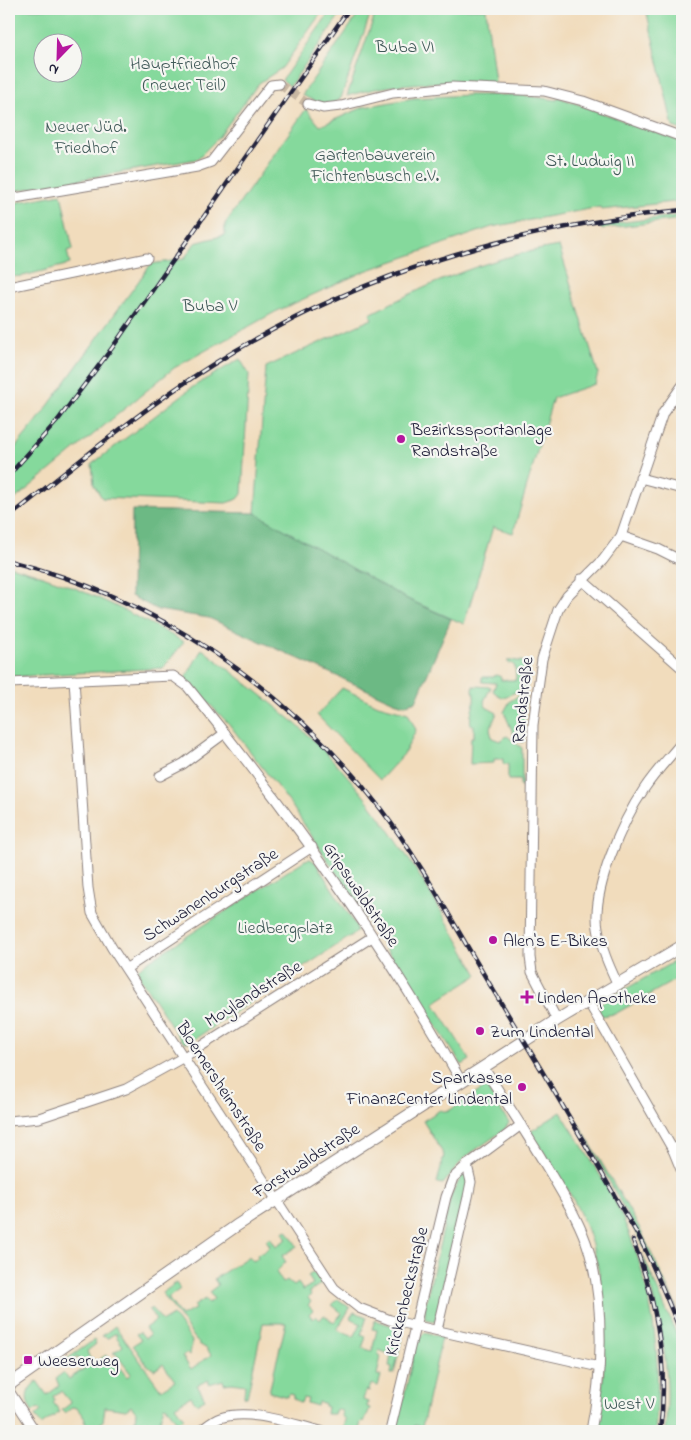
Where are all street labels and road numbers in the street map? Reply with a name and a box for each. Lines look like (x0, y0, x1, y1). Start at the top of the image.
street label: Randstraße (507, 655, 542, 745)
street label: Gripswaldstraße (316, 837, 406, 954)
street label: Schwanenburgstraße (138, 842, 285, 950)
street label: Moylandstraße (201, 954, 308, 1035)
street label: Bloemersheimstraße (168, 1016, 273, 1158)
street label: Forstwaldstraße (248, 1117, 366, 1207)
street label: Krickenbeckstraße (379, 1223, 437, 1359)

